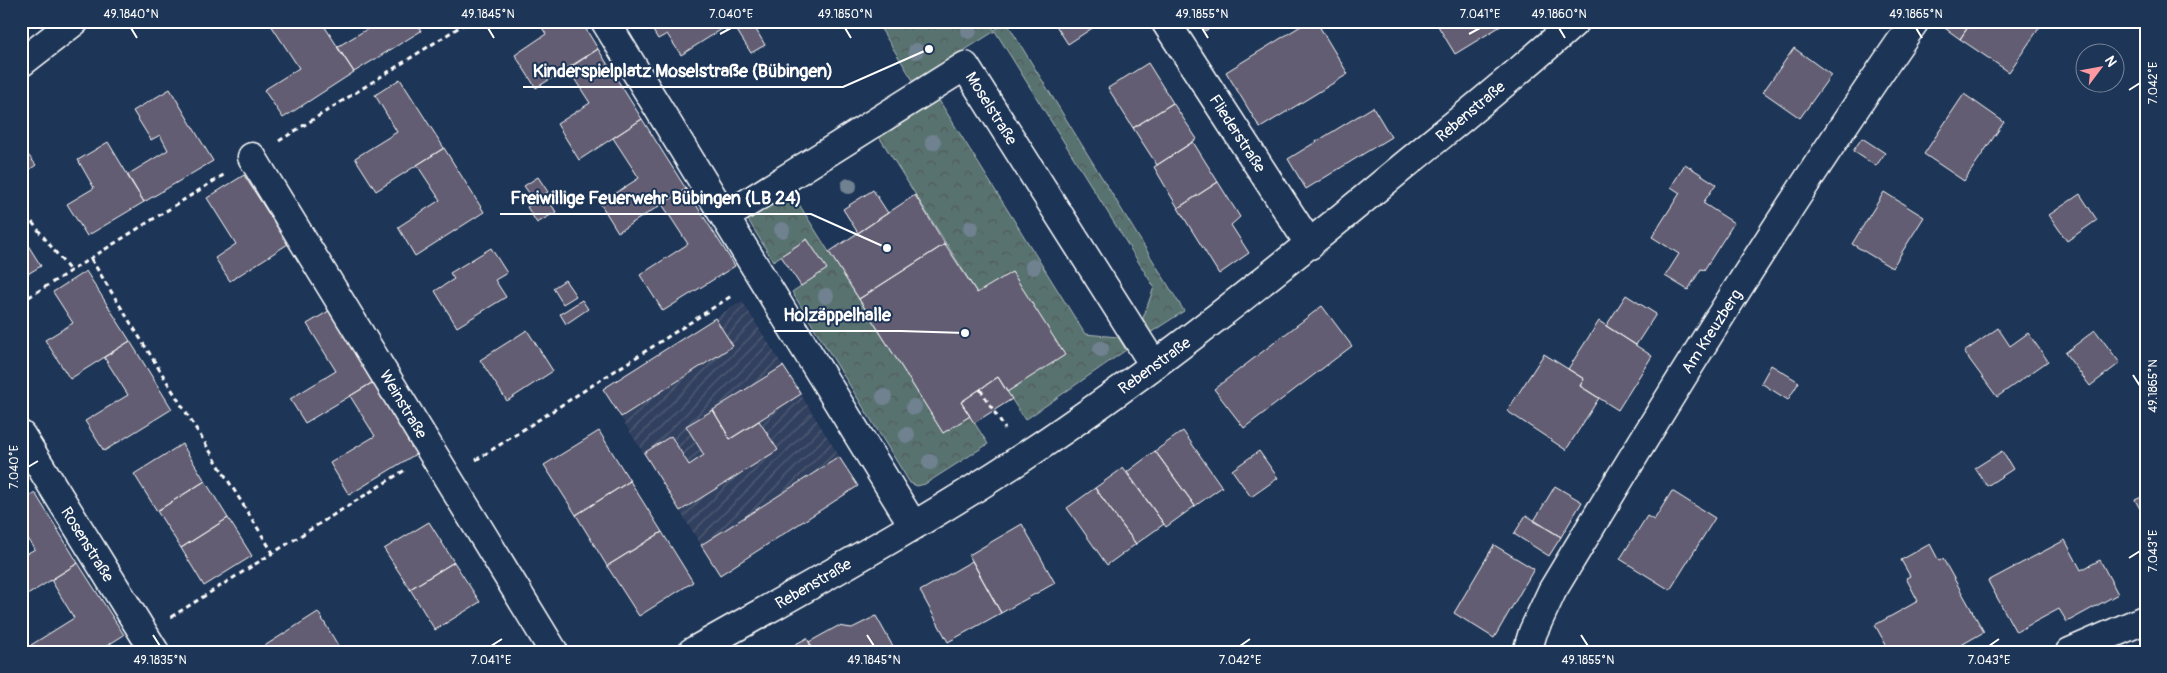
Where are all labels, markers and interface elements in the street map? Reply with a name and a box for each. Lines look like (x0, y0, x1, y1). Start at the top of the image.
text: 49.1840°N (103, 7, 159, 22)
text: 49.1845°N (461, 7, 515, 22)
text: 7.040°E (709, 7, 753, 22)
text: 49.1850°N (818, 7, 872, 22)
text: 49.1855°N (1176, 7, 1228, 22)
text: 7.041°E (1460, 7, 1500, 22)
text: 49.1860°N (1531, 7, 1587, 22)
text: 49.1865°N (1889, 7, 1943, 22)
north arrow (2074, 42, 2124, 92)
text: N (2101, 53, 2120, 70)
callout: Kinderspielplatz Moselstraße (Bübingen) (523, 54, 843, 87)
text: Kinderspielplatz Moselstraße (Bübingen) (533, 60, 833, 83)
text: 7.042°E (2146, 62, 2161, 104)
street label: Moselstraße (961, 68, 1022, 149)
street label: Rebenstraße (1432, 77, 1510, 147)
street label: Fliederstraße (1204, 91, 1270, 176)
callout: Freiwillige Feuerwehr Bübingen (LB 24) (500, 181, 811, 214)
text: Freiwillige Feuerwehr Bübingen (LB 24) (510, 187, 802, 210)
street label: Am Kreuzberg (1677, 286, 1747, 377)
callout: Holzäppelhalle (774, 298, 901, 331)
text: Holzäppelhalle (783, 304, 892, 327)
street label: Rebenstraße (1114, 333, 1195, 399)
text: 49.1865°N (2146, 359, 2161, 413)
street label: Weinstraße (375, 367, 431, 442)
text: 7.040°E (7, 445, 22, 489)
street label: Rosenstraße (56, 503, 118, 586)
text: 7.043°E (2146, 530, 2161, 572)
street label: Rebenstraße (772, 554, 855, 614)
text: 49.1835°N (133, 653, 187, 668)
text: 7.041°E (471, 653, 511, 668)
text: 49.1845°N (847, 653, 901, 668)
text: 7.042°E (1219, 653, 1261, 668)
text: 49.1855°N (1562, 653, 1614, 668)
text: 7.043°E (1968, 653, 2010, 668)

